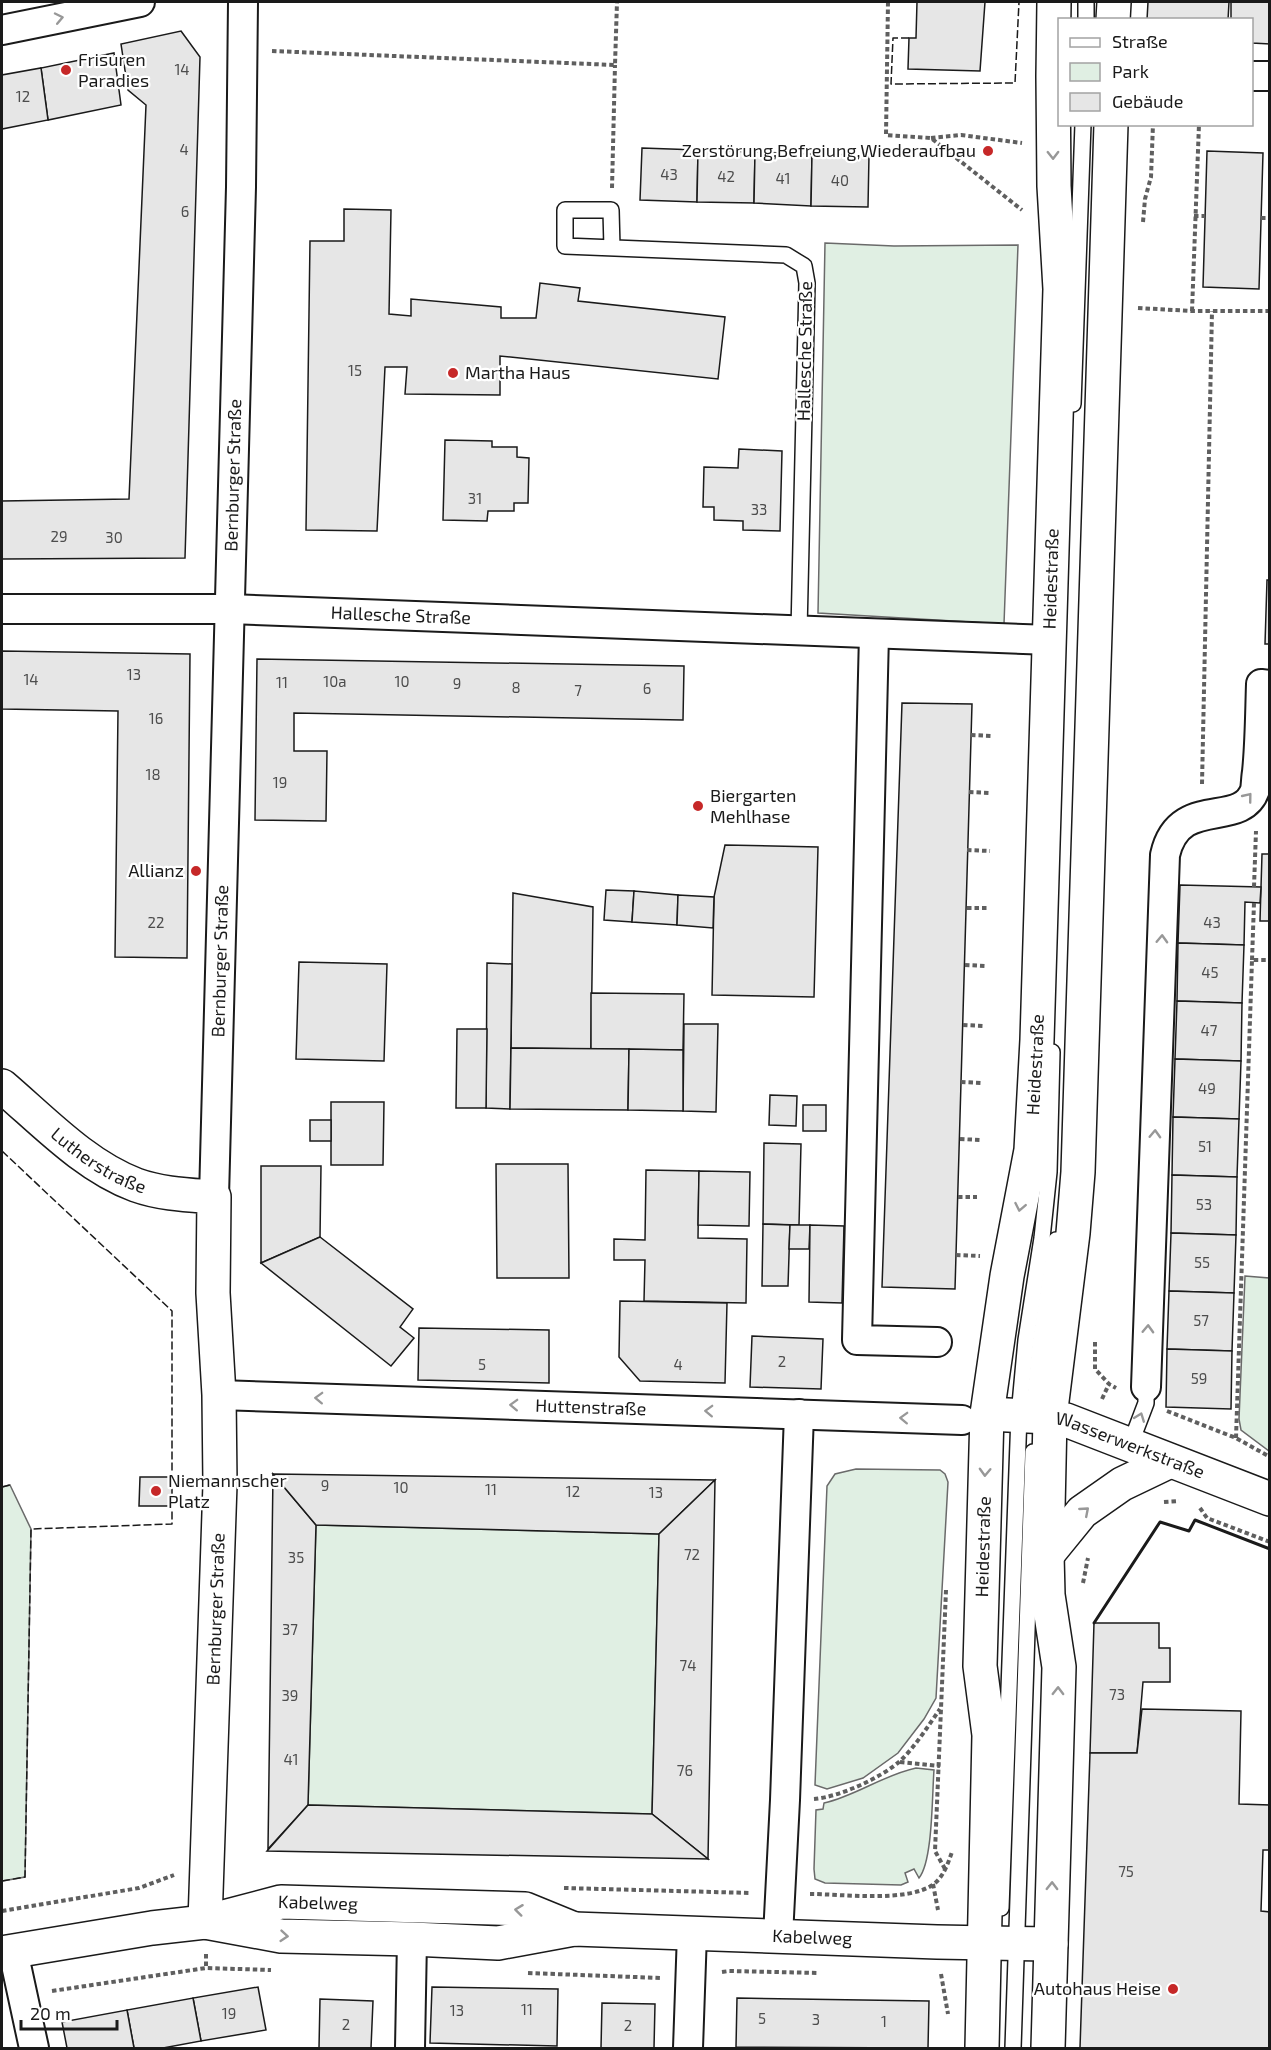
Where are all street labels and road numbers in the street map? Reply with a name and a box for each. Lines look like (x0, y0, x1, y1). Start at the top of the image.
street label: Hallesche Straße (792, 281, 816, 421)
street label: Bernburger Straße (219, 399, 245, 552)
street label: Heidestraße (1038, 528, 1063, 630)
street label: Hallesche Straße (330, 601, 471, 628)
street label: Bernburger Straße (206, 885, 232, 1038)
street label: Heidestraße (1021, 1014, 1048, 1116)
street label: Lutherstraße (47, 1122, 149, 1198)
street label: Huttenstraße (535, 1394, 647, 1419)
street label: Wasserwerkstraße (1054, 1406, 1208, 1483)
street label: Heidestraße (970, 1496, 995, 1598)
street label: Bernburger Straße (201, 1532, 229, 1686)
street label: Kabelweg (278, 1890, 358, 1914)
street label: Kabelweg (772, 1924, 853, 1949)

